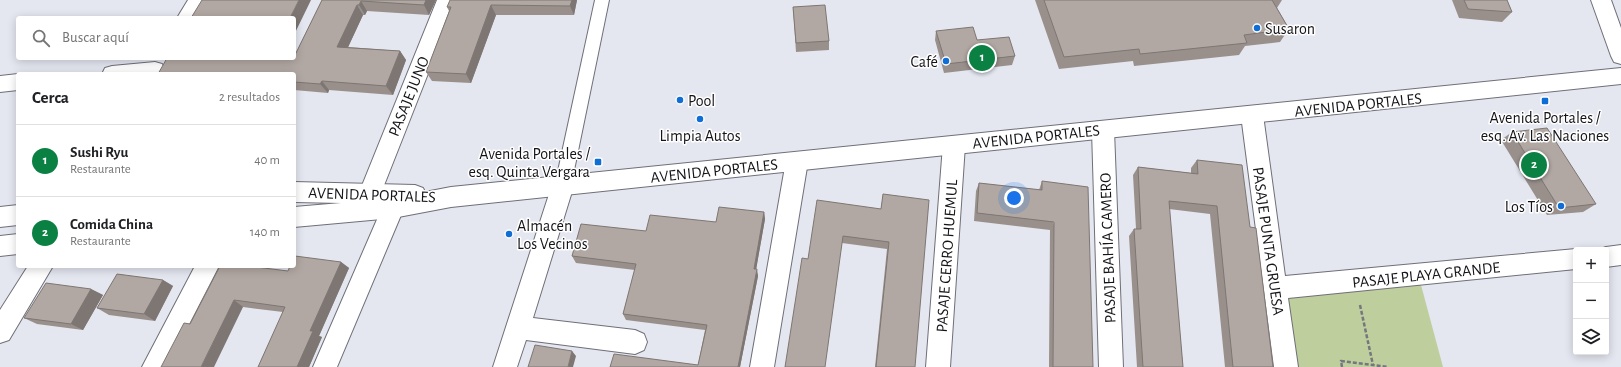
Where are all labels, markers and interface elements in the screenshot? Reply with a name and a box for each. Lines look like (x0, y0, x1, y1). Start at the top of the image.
search box (16, 16, 296, 60)
place label: Susaron (1265, 21, 1315, 37)
marker: Susaron (1252, 23, 1262, 33)
icon: search (30, 27, 52, 49)
text: Buscar aquí (62, 30, 129, 45)
pin: 1 (969, 43, 995, 73)
street label: PASAJE JUNO (386, 54, 432, 139)
place label: Café (911, 54, 938, 70)
marker: Café (941, 56, 951, 66)
text: Cerca (32, 89, 69, 106)
street label: AVENIDA PORTALES (1294, 90, 1422, 120)
text: 2 resultados (219, 91, 280, 104)
place label: Pool (688, 93, 715, 109)
marker: Pool (675, 95, 685, 105)
marker: Avenida Portales / esq. Av. Las Naciones (1540, 96, 1550, 106)
place label: Avenida Portales / esq. Av. Las Naciones (1481, 110, 1609, 144)
marker: Limpia Autos (695, 114, 705, 124)
street label: AVENIDA PORTALES (972, 122, 1100, 152)
place label: Limpia Autos (659, 128, 741, 144)
text: Sushi Ryu (70, 145, 128, 160)
place label: Avenida Portales / esq. Quinta Vergara (469, 146, 590, 181)
pin: 2 (1521, 150, 1547, 180)
text: 1 (43, 154, 47, 167)
text: 40 m (254, 154, 280, 167)
street label: AVENIDA PORTALES (650, 156, 778, 186)
marker: Avenida Portales / esq. Quinta Vergara (593, 157, 603, 167)
text: Restaurante (70, 163, 131, 176)
street label: PASAJE PUNTA GRUESA (1250, 166, 1286, 316)
street label: PASAJE BAHÍA CAMERO (1095, 172, 1119, 324)
street label: PASAJE CERRO HUEMUL (934, 179, 960, 333)
street label: AVENIDA PORTALES (308, 185, 436, 205)
your location (1004, 188, 1024, 208)
place label: Los Tíos (1505, 199, 1553, 215)
marker: Los Tíos (1556, 201, 1566, 211)
text: Comida China (70, 217, 153, 232)
place label: Almacén Los Vecinos (517, 218, 588, 252)
text: 2 (42, 226, 48, 239)
text: 140 m (250, 226, 280, 239)
marker: Almacén Los Vecinos (504, 229, 514, 239)
text: Restaurante (70, 235, 131, 248)
map controls (1573, 247, 1609, 355)
button: + (1573, 247, 1609, 283)
street label: PASAJE PLAYA GRANDE (1351, 259, 1501, 291)
button: − (1573, 283, 1609, 319)
button: layers (1573, 319, 1609, 355)

